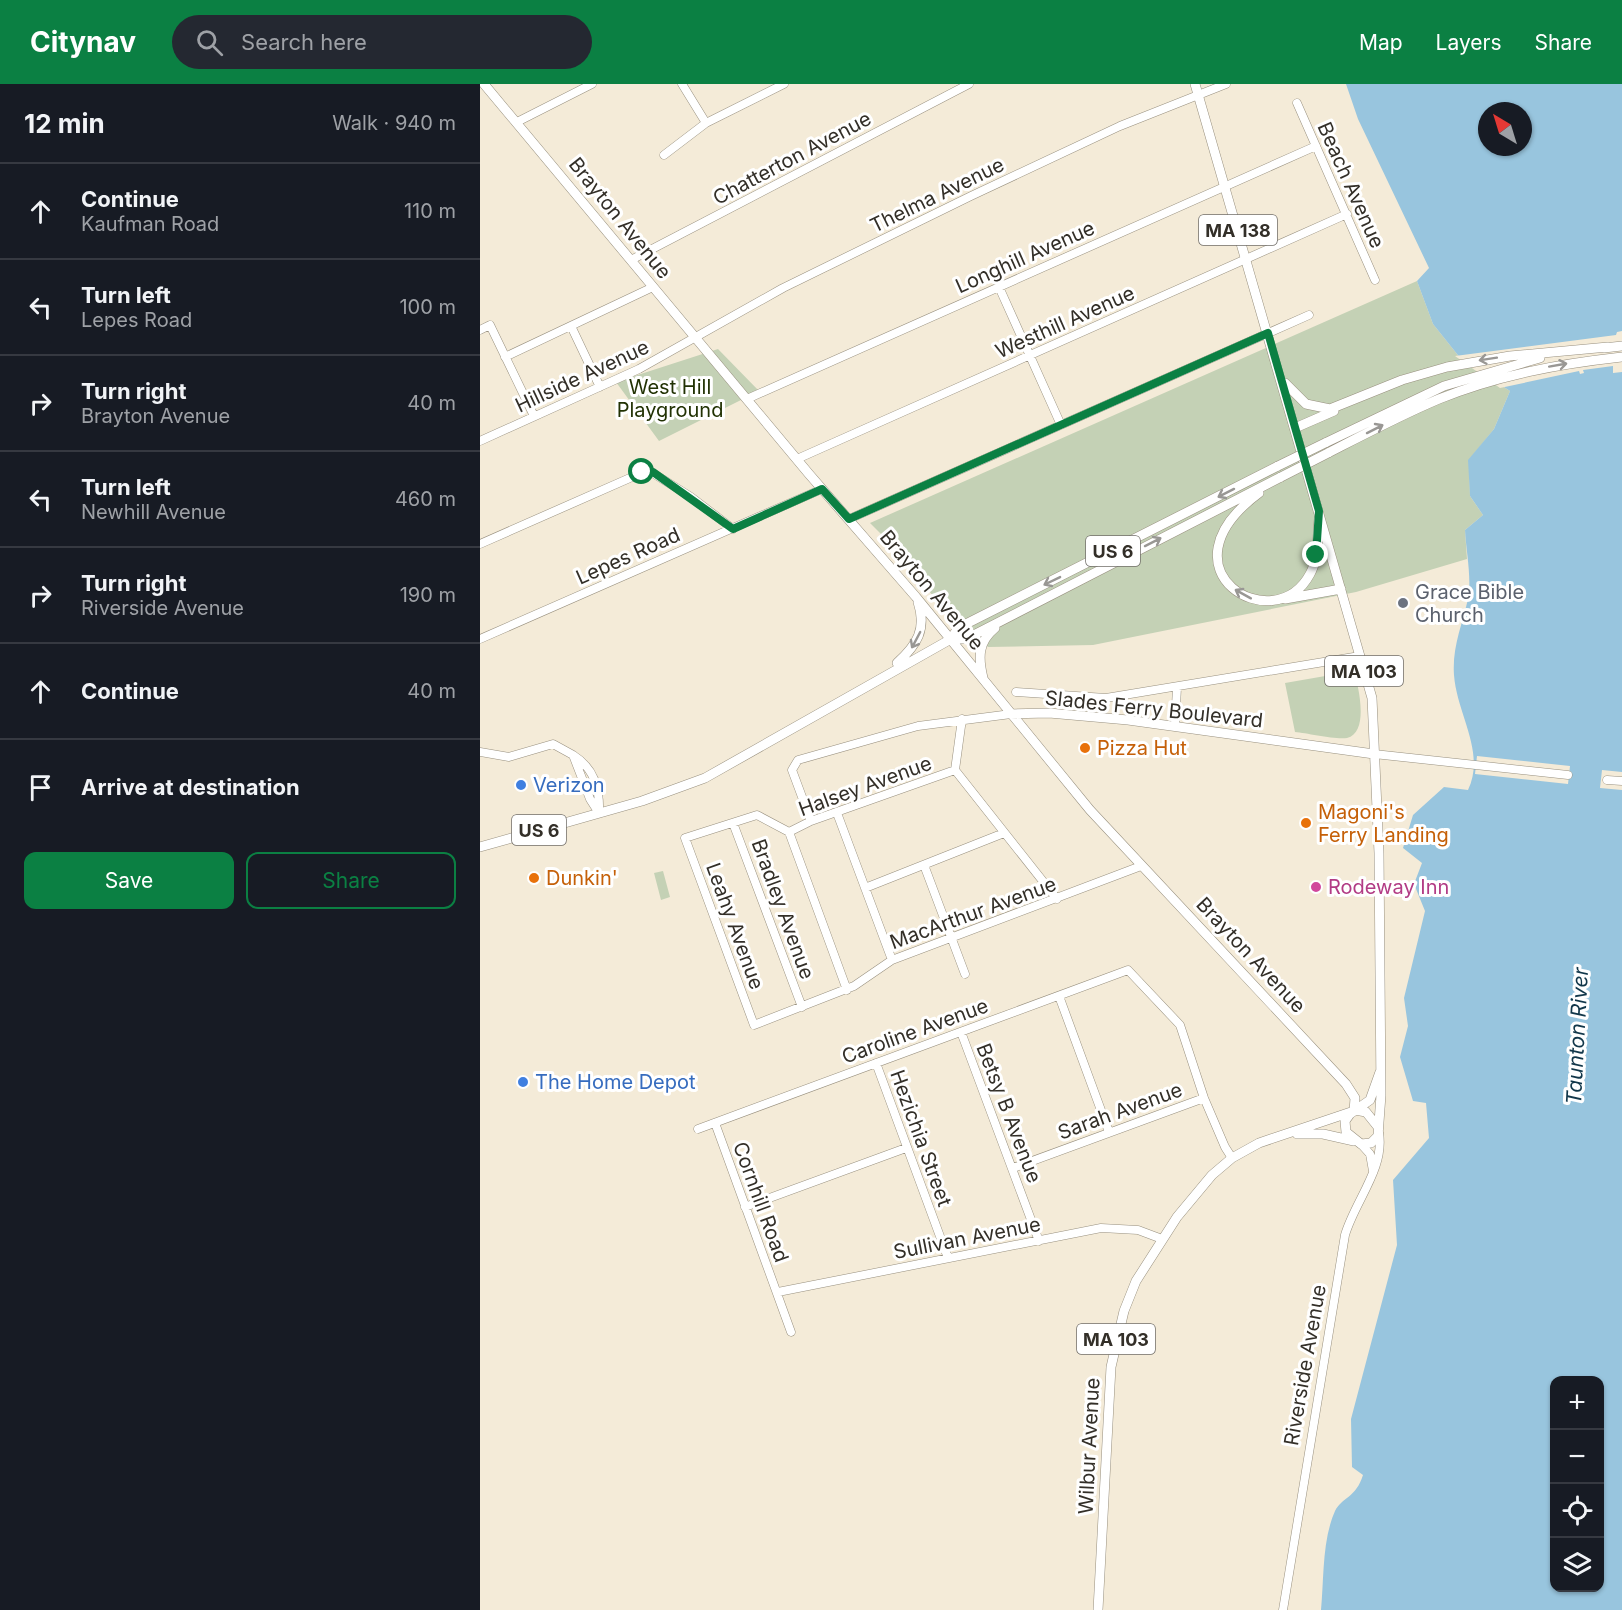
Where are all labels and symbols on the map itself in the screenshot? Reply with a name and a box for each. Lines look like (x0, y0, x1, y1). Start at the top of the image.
north arrow (1478, 102, 1532, 156)
street label: Chatterton Avenue (709, 106, 875, 210)
street label: Beach Avenue (1313, 118, 1389, 252)
street label: Thelma Avenue (866, 152, 1008, 238)
street label: Brayton Avenue (564, 153, 676, 283)
road number: MA 138 (1199, 215, 1277, 245)
street label: Longhill Avenue (952, 216, 1098, 298)
street label: Westhill Avenue (992, 281, 1138, 363)
street label: Hillside Avenue (511, 335, 653, 417)
one-way arrow (1478, 354, 1498, 365)
one-way arrow (1548, 359, 1568, 370)
park label: West Hill Playground (617, 375, 723, 422)
one-way arrow (1365, 423, 1383, 435)
route start (628, 458, 654, 484)
one-way arrow (1218, 488, 1236, 499)
street label: Lepes Road (572, 522, 684, 590)
street label: Brayton Avenue (875, 525, 989, 655)
road number: US 6 (1086, 536, 1140, 566)
one-way arrow (1144, 536, 1161, 548)
route end (1302, 541, 1328, 567)
one-way arrow (1044, 575, 1062, 587)
place label: Grace Bible Church (1415, 580, 1524, 627)
one-way arrow (1235, 588, 1252, 600)
marker: Grace Bible Church (1396, 596, 1410, 610)
one-way arrow (910, 631, 922, 648)
road number: MA 103 (1325, 656, 1403, 686)
street label: Slades Ferry Boulevard (1044, 686, 1264, 732)
place label: Pizza Hut (1097, 736, 1187, 760)
marker: Pizza Hut (1078, 741, 1092, 755)
street label: Halsey Avenue (795, 751, 935, 821)
place label: Verizon (533, 773, 605, 797)
marker: Verizon (514, 778, 528, 792)
place label: Magoni's Ferry Landing (1318, 800, 1449, 847)
road number: US 6 (512, 815, 566, 845)
marker: Magoni's Ferry Landing (1299, 816, 1313, 830)
street label: Bradley Avenue (747, 836, 819, 982)
street label: Leahy Avenue (701, 859, 769, 993)
place label: Dunkin' (546, 866, 618, 890)
marker: Dunkin' (527, 871, 541, 885)
street label: MacArthur Avenue (887, 872, 1059, 954)
place label: Rodeway Inn (1328, 875, 1449, 899)
marker: Rodeway Inn (1309, 880, 1323, 894)
street label: Brayton Avenue (1191, 892, 1311, 1018)
water label: Taunton River (1561, 966, 1593, 1105)
street label: Caroline Avenue (839, 993, 991, 1069)
street label: Betsy B Avenue (971, 1040, 1047, 1186)
street label: Hezichia Street (885, 1066, 957, 1210)
place label: The Home Depot (535, 1070, 696, 1094)
marker: The Home Depot (516, 1075, 530, 1089)
street label: Sarah Avenue (1055, 1077, 1185, 1145)
street label: Cornhill Road (728, 1138, 794, 1266)
street label: Sullivan Avenue (891, 1212, 1043, 1264)
street label: Riverside Avenue (1279, 1283, 1331, 1447)
road number: MA 103 (1077, 1324, 1155, 1354)
street label: Wilbur Avenue (1073, 1377, 1105, 1515)

